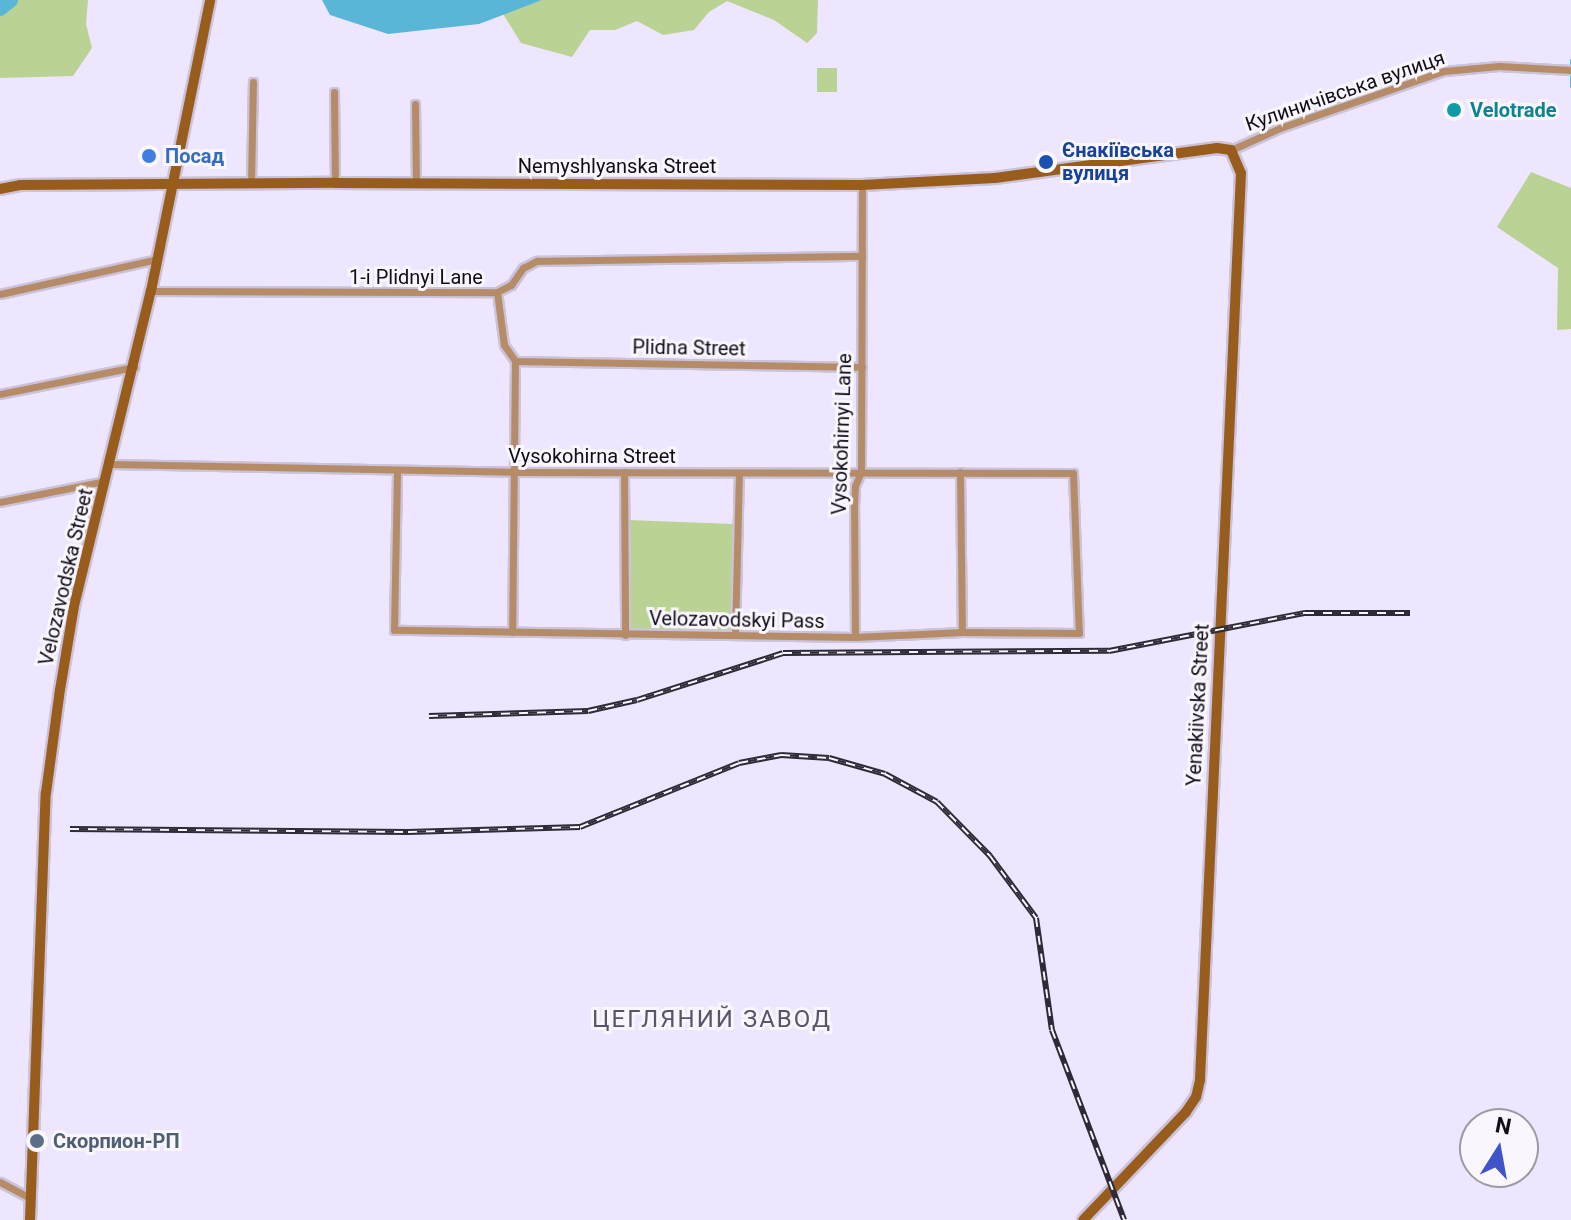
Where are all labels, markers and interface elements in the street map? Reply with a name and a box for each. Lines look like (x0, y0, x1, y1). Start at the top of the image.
street label: Кулиничівська вулиця (1242, 46, 1448, 136)
place label: Velotrade (1470, 98, 1557, 122)
marker: Velotrade (1445, 101, 1463, 119)
place label: Єнакіївська вулиця (1062, 138, 1174, 185)
place label: Посад (165, 144, 224, 168)
marker: Посад (140, 147, 158, 165)
marker: Єнакіївська вулиця (1037, 153, 1055, 171)
street label: Nemyshlyanska Street (518, 154, 716, 178)
street label: 1-i Plidnyi Lane (349, 265, 483, 289)
street label: Plidna Street (632, 335, 746, 361)
street label: Vysokohirnyi Lane (827, 353, 857, 515)
street label: Vysokohirna Street (508, 444, 676, 468)
street label: Velozavodska Street (34, 486, 98, 668)
street label: Velozavodskyi Pass (649, 606, 825, 634)
street label: Yenakiivska Street (1182, 623, 1214, 787)
district label: ЦЕГЛЯНИЙ ЗАВОД (592, 1006, 832, 1034)
north arrow (1459, 1108, 1539, 1188)
text: N (1493, 1112, 1513, 1140)
place label: Скорпион-РП (53, 1129, 180, 1153)
marker: Скорпион-РП (28, 1132, 46, 1150)

